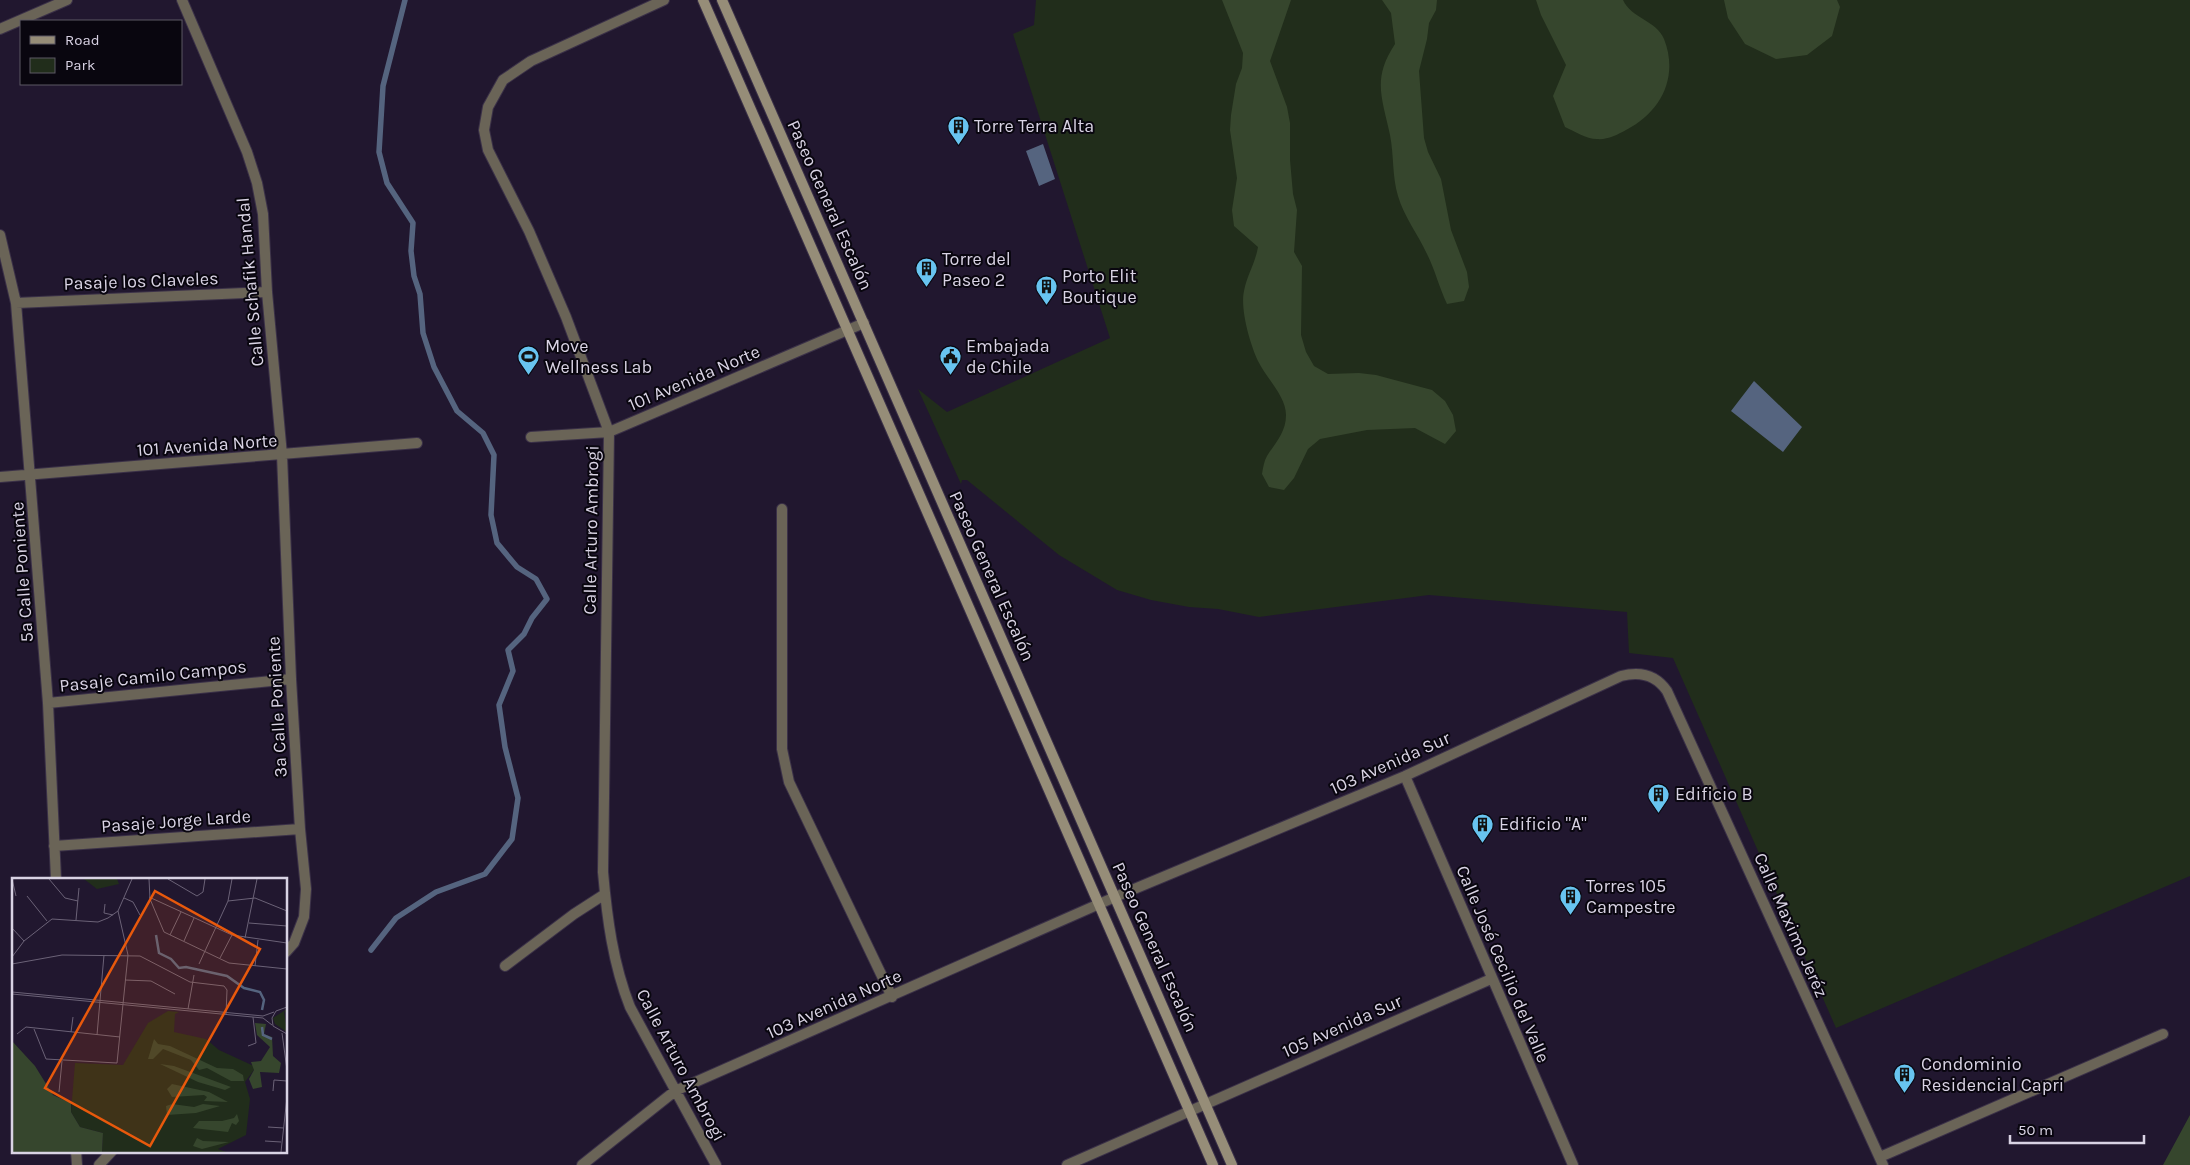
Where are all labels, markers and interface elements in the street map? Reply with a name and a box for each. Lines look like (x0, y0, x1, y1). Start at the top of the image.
legend (20, 20, 182, 85)
text: Road (65, 31, 100, 49)
text: Park (65, 56, 95, 74)
building icon: Torre Terra Alta (946, 114, 970, 145)
place label: Torre Terra Alta (974, 115, 1094, 137)
street label: Paseo General Escalón (783, 117, 877, 293)
street label: Calle Schafik Handal (232, 196, 268, 368)
place label: Torre del Paseo 2 (942, 248, 1011, 291)
building icon: Torre del Paseo 2 (914, 257, 938, 288)
place label: Porto Elit Boutique (1062, 265, 1137, 308)
street label: Pasaje los Claveles (63, 267, 219, 295)
building icon: Porto Elit Boutique (1034, 274, 1058, 305)
place label: Move Wellness Lab (545, 335, 652, 378)
place label: Embajada de Chile (966, 335, 1050, 378)
street label: 101 Avenida Norte (625, 340, 763, 416)
sports icon: Move Wellness Lab (517, 344, 541, 375)
public building icon: Embajada de Chile (938, 344, 962, 375)
street label: 101 Avenida Norte (136, 429, 278, 461)
street label: Calle Arturo Ambrogi (579, 445, 603, 615)
street label: Paseo General Escalón (945, 488, 1039, 664)
street label: 5a Calle Poniente (6, 501, 38, 643)
street label: 3a Calle Poniente (262, 636, 292, 778)
street label: Pasaje Camilo Campos (58, 655, 248, 697)
street label: 103 Avenida Sur (1327, 726, 1454, 799)
building icon: Edificio B (1647, 782, 1671, 813)
place label: Edificio B (1675, 783, 1753, 805)
street label: Pasaje Jorge Larde (100, 805, 252, 837)
building icon: Edificio "A" (1471, 812, 1495, 843)
place label: Edificio "A" (1499, 813, 1587, 835)
street label: Calle Maximo Jeréz (1749, 849, 1833, 1001)
street label: Paseo General Escalón (1108, 859, 1202, 1035)
street label: Calle José Cecilio del Valle (1451, 862, 1555, 1066)
place label: Torres 105 Campestre (1586, 875, 1676, 918)
inset map (12, 878, 288, 1152)
building icon: Torres 105 Campestre (1558, 884, 1582, 915)
street label: 103 Avenida Norte (763, 964, 905, 1044)
street label: Calle Arturo Ambrogi (632, 985, 730, 1145)
street label: 105 Avenida Sur (1279, 990, 1406, 1062)
place label: Condominio Residencial Capri (1921, 1053, 2064, 1096)
building icon: Condominio Residencial Capri (1893, 1062, 1917, 1093)
scale bar (2010, 1112, 2144, 1144)
text: 50 m (2018, 1121, 2053, 1139)

